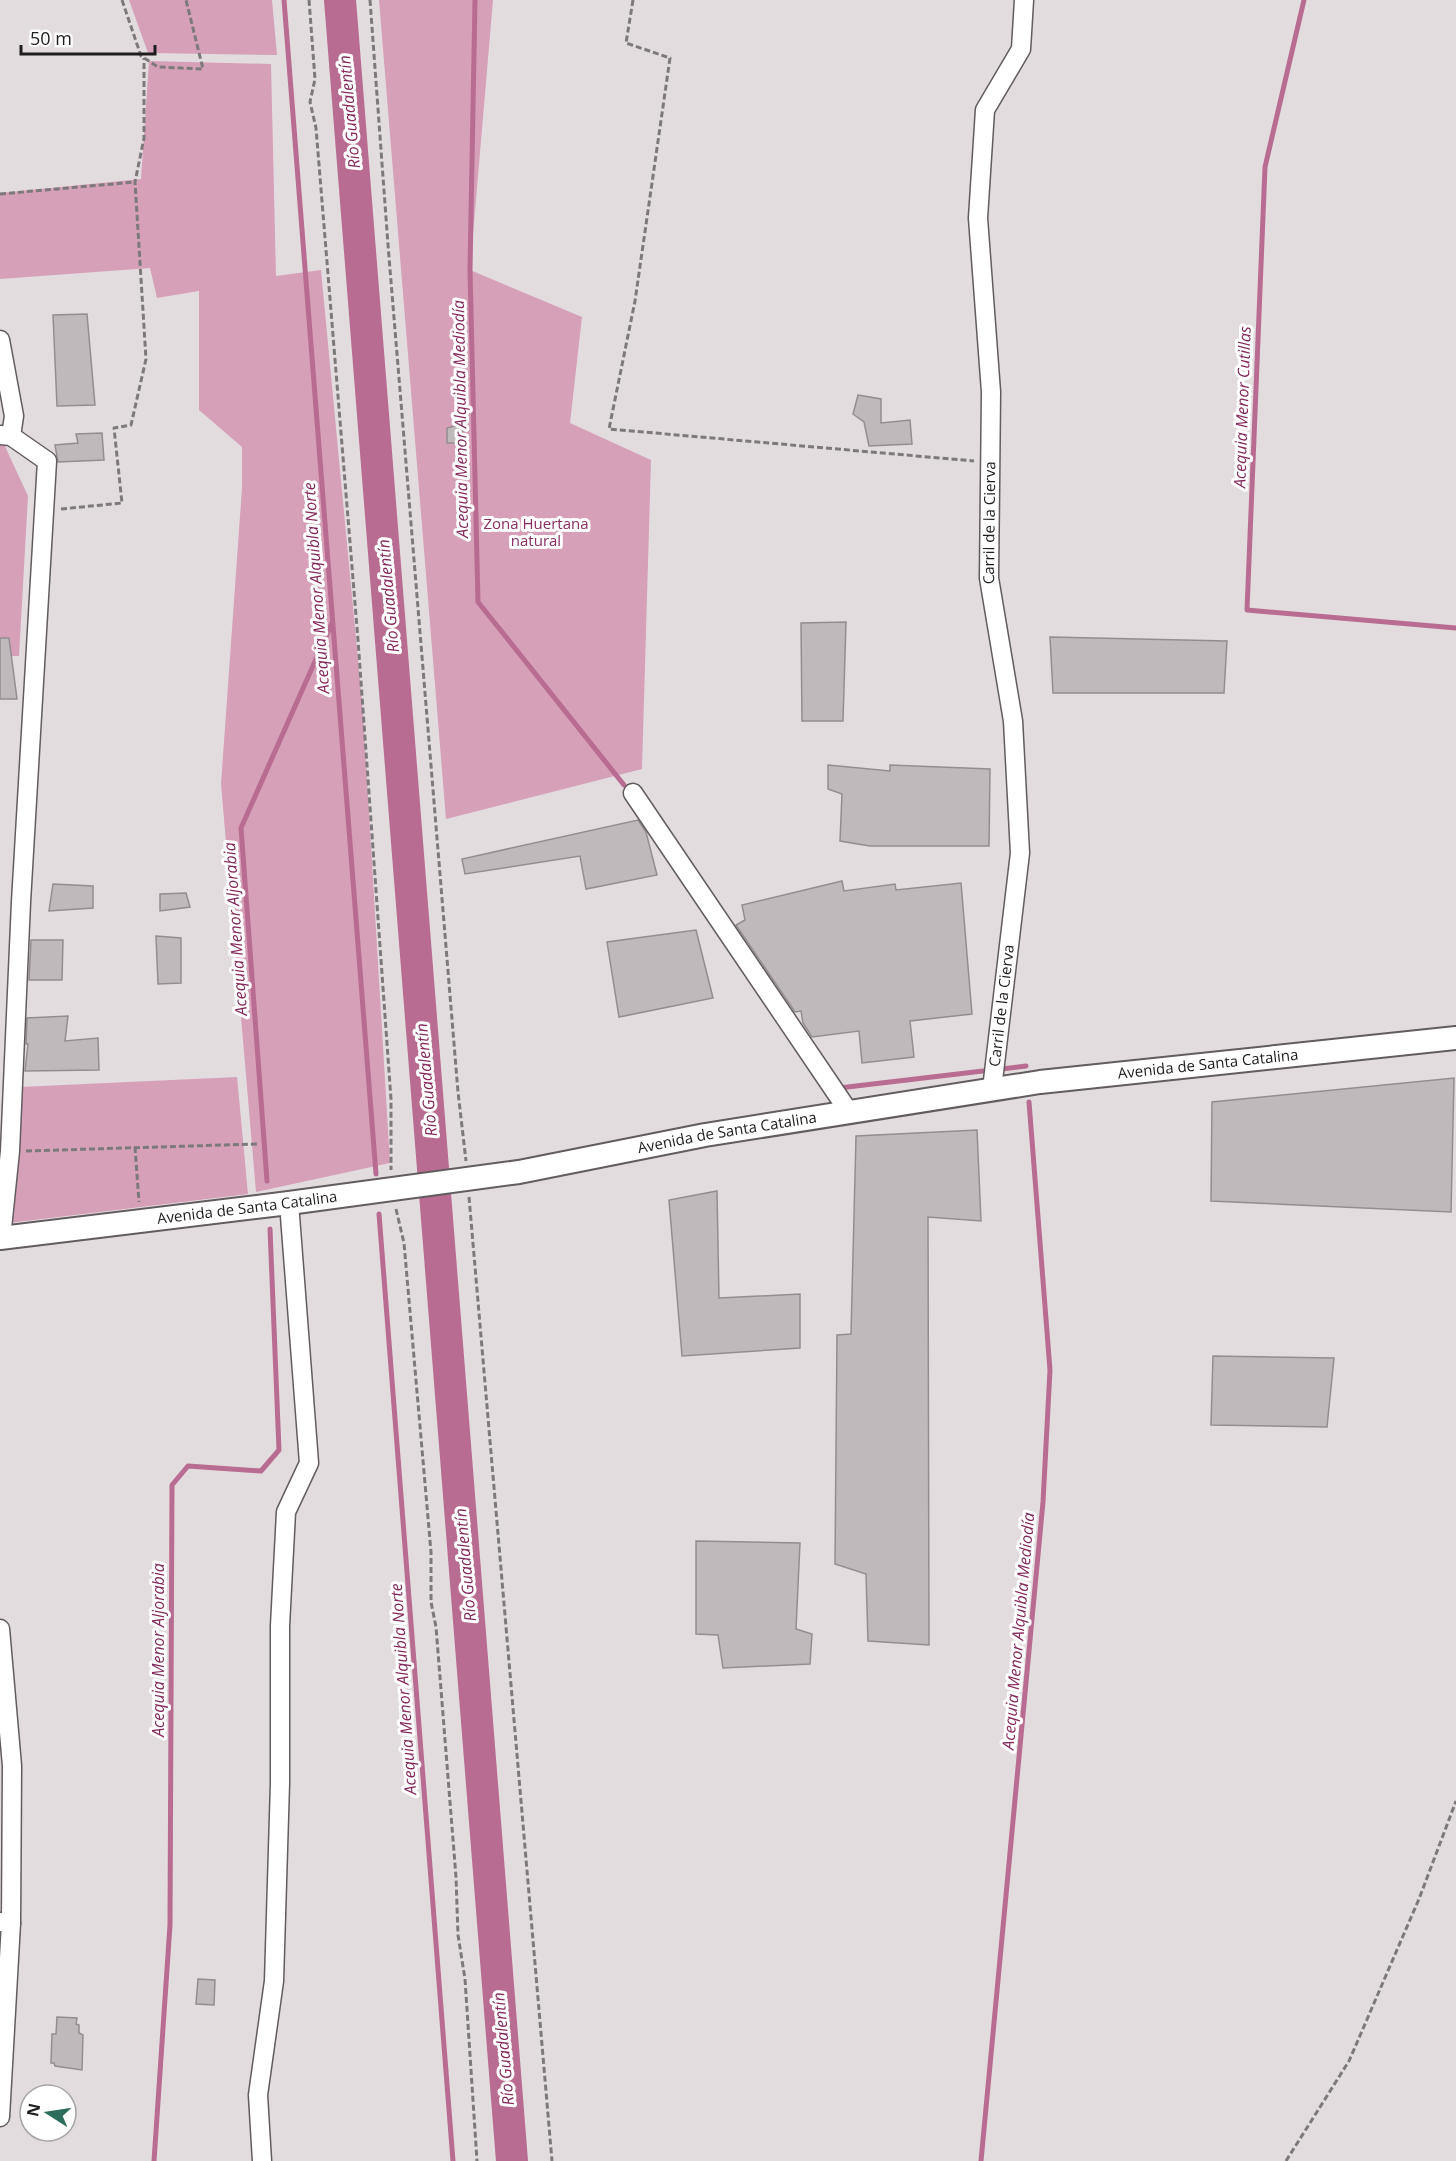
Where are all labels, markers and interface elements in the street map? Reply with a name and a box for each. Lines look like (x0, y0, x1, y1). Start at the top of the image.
scale bar (21, 18, 154, 56)
text: 50 m (30, 26, 72, 50)
water label: Río Guadalentín (333, 54, 365, 170)
water label: Acequia Menor Alquibla Mediodía (447, 300, 473, 539)
water label: Acequia Menor Cutillas (1228, 326, 1256, 489)
street label: Carril de la Cierva (978, 461, 999, 586)
water label: Acequia Menor Alquibla Norte (298, 482, 334, 695)
park label: Zona Huertana natural (483, 513, 589, 550)
water label: Río Guadalentín (372, 538, 404, 654)
water label: Acequia Menor Aljorabia (218, 842, 252, 1017)
street label: Carril de la Cierva (984, 943, 1018, 1068)
water label: Río Guadalentín (410, 1022, 442, 1138)
street label: Avenida de Santa Catalina (1117, 1044, 1299, 1083)
street label: Avenida de Santa Catalina (636, 1106, 818, 1157)
street label: Avenida de Santa Catalina (156, 1186, 338, 1228)
water label: Río Guadalentín (449, 1507, 481, 1623)
water label: Acequia Menor Alquibla Mediodía (997, 1512, 1039, 1751)
water label: Acequia Menor Aljorabia (147, 1563, 169, 1738)
water label: Acequia Menor Alquibla Norte (385, 1583, 421, 1796)
water label: Río Guadalentín (487, 1991, 519, 2107)
north arrow (18, 2083, 78, 2143)
text: N (21, 2101, 45, 2119)

